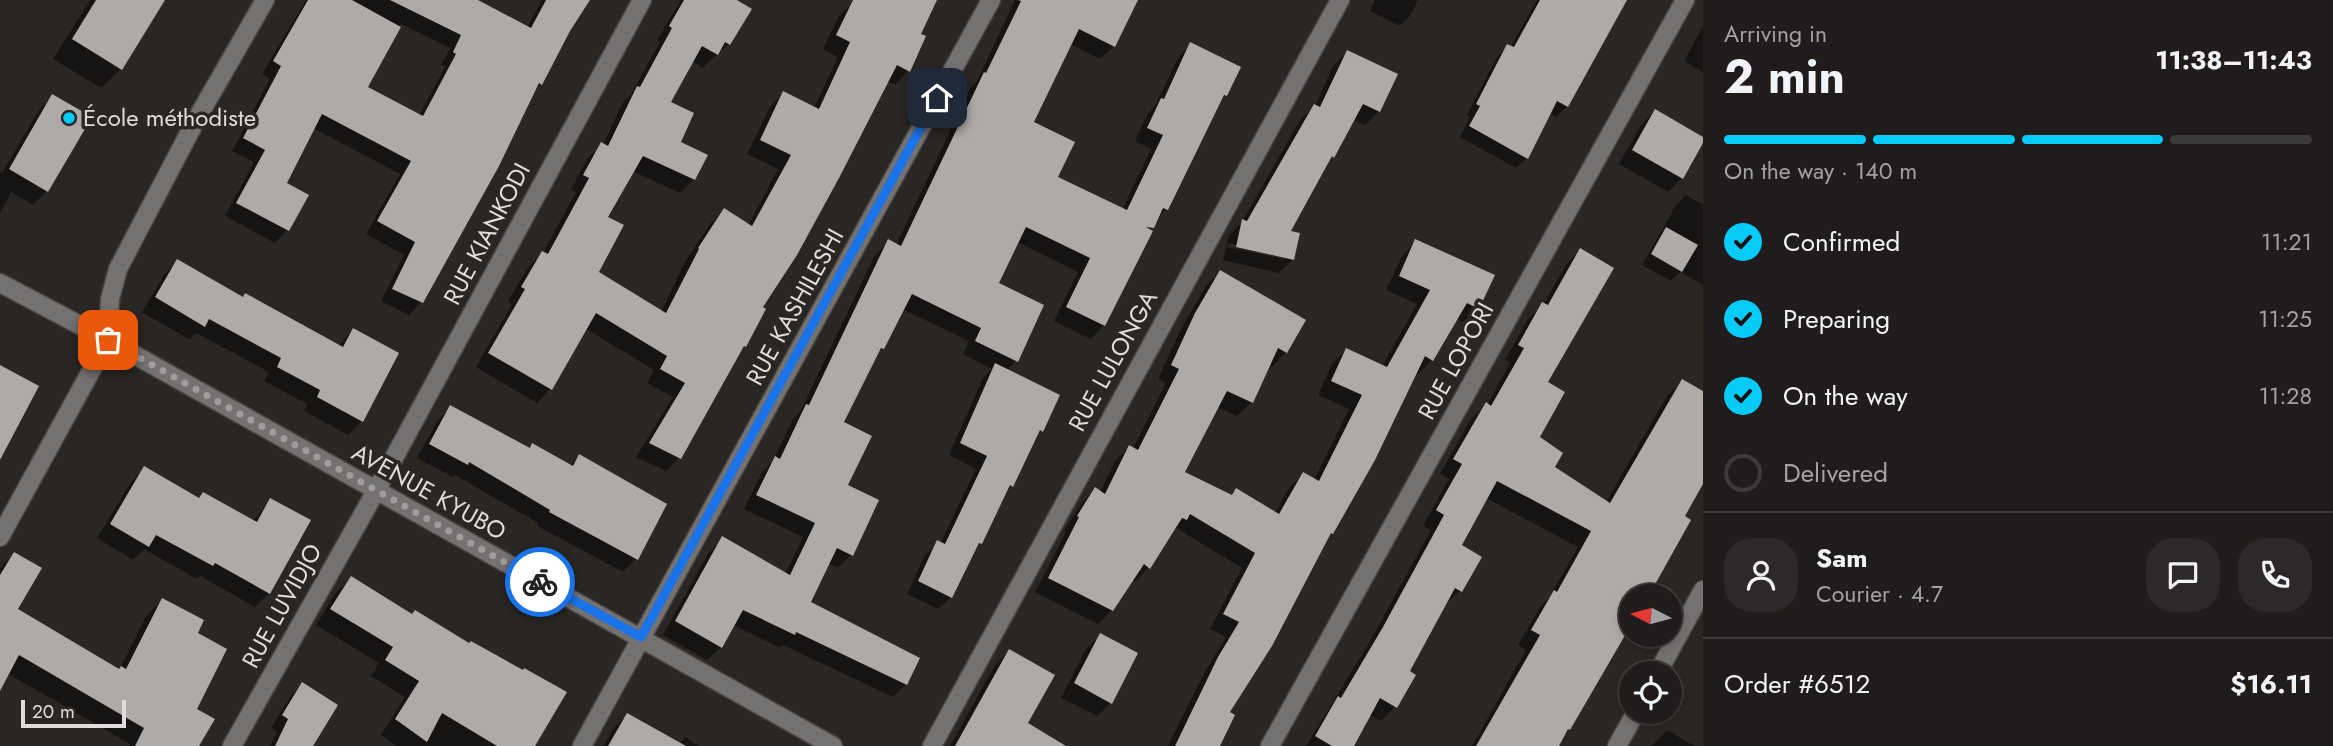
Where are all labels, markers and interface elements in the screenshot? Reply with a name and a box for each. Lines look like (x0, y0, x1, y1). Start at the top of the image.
text: Arriving in (1724, 17, 1827, 51)
text: 11:38–11:43 (2155, 41, 2312, 79)
text: 2 min (1724, 44, 1845, 110)
pin (907, 68, 967, 128)
icon: home (918, 79, 956, 117)
place label: École méthodiste (83, 100, 256, 135)
marker: École méthodiste (61, 110, 77, 126)
text: On the way · 140 m (1724, 154, 1917, 188)
street label: RUE KIANKODI (434, 157, 539, 311)
street label: RUE KASHILESHI (737, 222, 852, 392)
icon: check (1724, 223, 1762, 261)
text: Confirmed (1783, 223, 1900, 261)
text: 11:21 (2261, 225, 2312, 259)
street label: RUE LULONGA (1059, 284, 1166, 437)
street label: RUE LOPORI (1409, 296, 1502, 426)
icon: check (1724, 300, 1762, 338)
text: Preparing (1783, 300, 1890, 338)
text: 11:25 (2258, 302, 2312, 336)
pin (78, 310, 138, 370)
icon: bag (89, 321, 127, 359)
icon: check (1724, 377, 1762, 415)
text: On the way (1783, 377, 1908, 415)
text: 11:28 (2259, 379, 2312, 413)
street label: AVENUE KYUBO (346, 435, 513, 548)
text: Delivered (1783, 454, 1888, 492)
street label: RUE LUVIDJO (233, 537, 330, 674)
button: person (1724, 538, 1798, 612)
button: chat (2146, 538, 2220, 612)
button: phone (2238, 538, 2312, 612)
text: Sam (1816, 539, 1868, 577)
courier (505, 547, 575, 617)
icon: bike (521, 563, 559, 601)
text: Courier · 4.7 (1816, 577, 1943, 611)
north arrow (1619, 584, 1682, 648)
map controls (1619, 584, 1682, 724)
button: locate (1619, 661, 1682, 724)
text: Order #6512 (1724, 665, 1870, 703)
text: $16.11 (2230, 665, 2312, 703)
scale bar (21, 697, 126, 729)
text: 20 m (32, 698, 75, 725)

